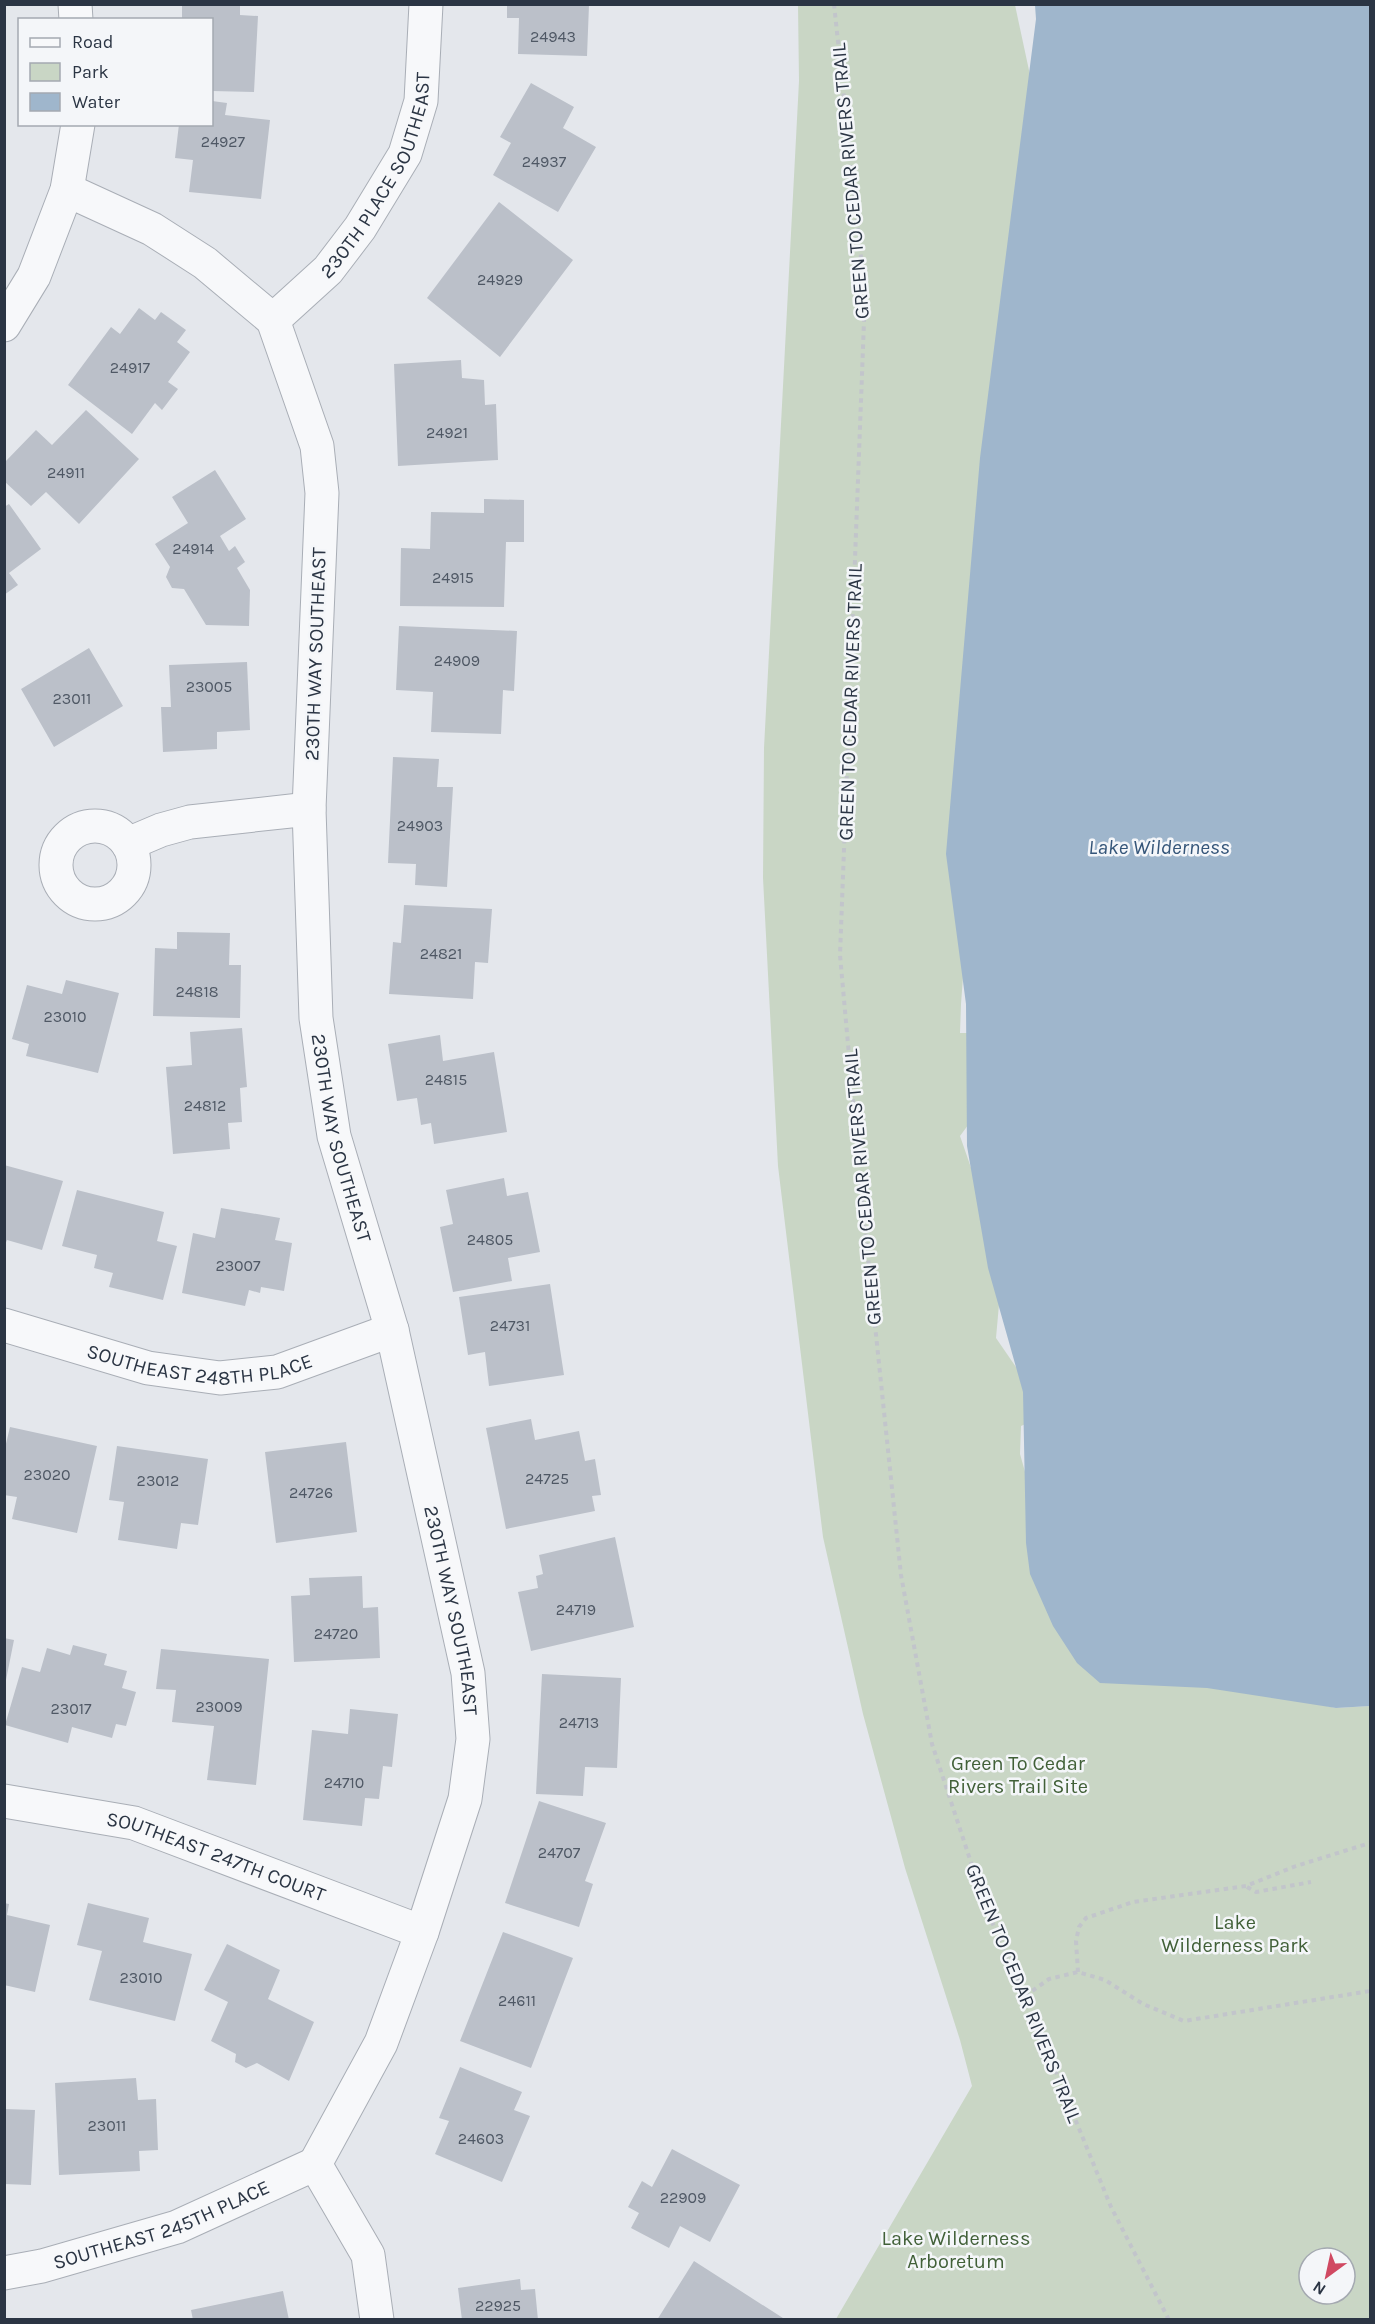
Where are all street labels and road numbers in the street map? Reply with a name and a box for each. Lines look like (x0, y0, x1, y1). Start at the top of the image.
street label: GREEN TO CEDAR RIVERS TRAIL (827, 41, 874, 320)
street label: 230TH PLACE SOUTHEAST (316, 72, 434, 283)
street label: 230TH WAY SOUTHEAST (300, 547, 331, 761)
street label: GREEN TO CEDAR RIVERS TRAIL (834, 563, 867, 841)
street label: 230TH WAY SOUTHEAST (307, 1032, 376, 1245)
street label: GREEN TO CEDAR RIVERS TRAIL (839, 1047, 886, 1326)
street label: SOUTHEAST 248TH PLACE (84, 1339, 315, 1390)
street label: 230TH WAY SOUTHEAST (419, 1503, 482, 1716)
street label: SOUTHEAST 247TH COURT (105, 1808, 329, 1906)
street label: GREEN TO CEDAR RIVERS TRAIL (961, 1860, 1086, 2127)
street label: SOUTHEAST 245TH PLACE (50, 2175, 273, 2274)

